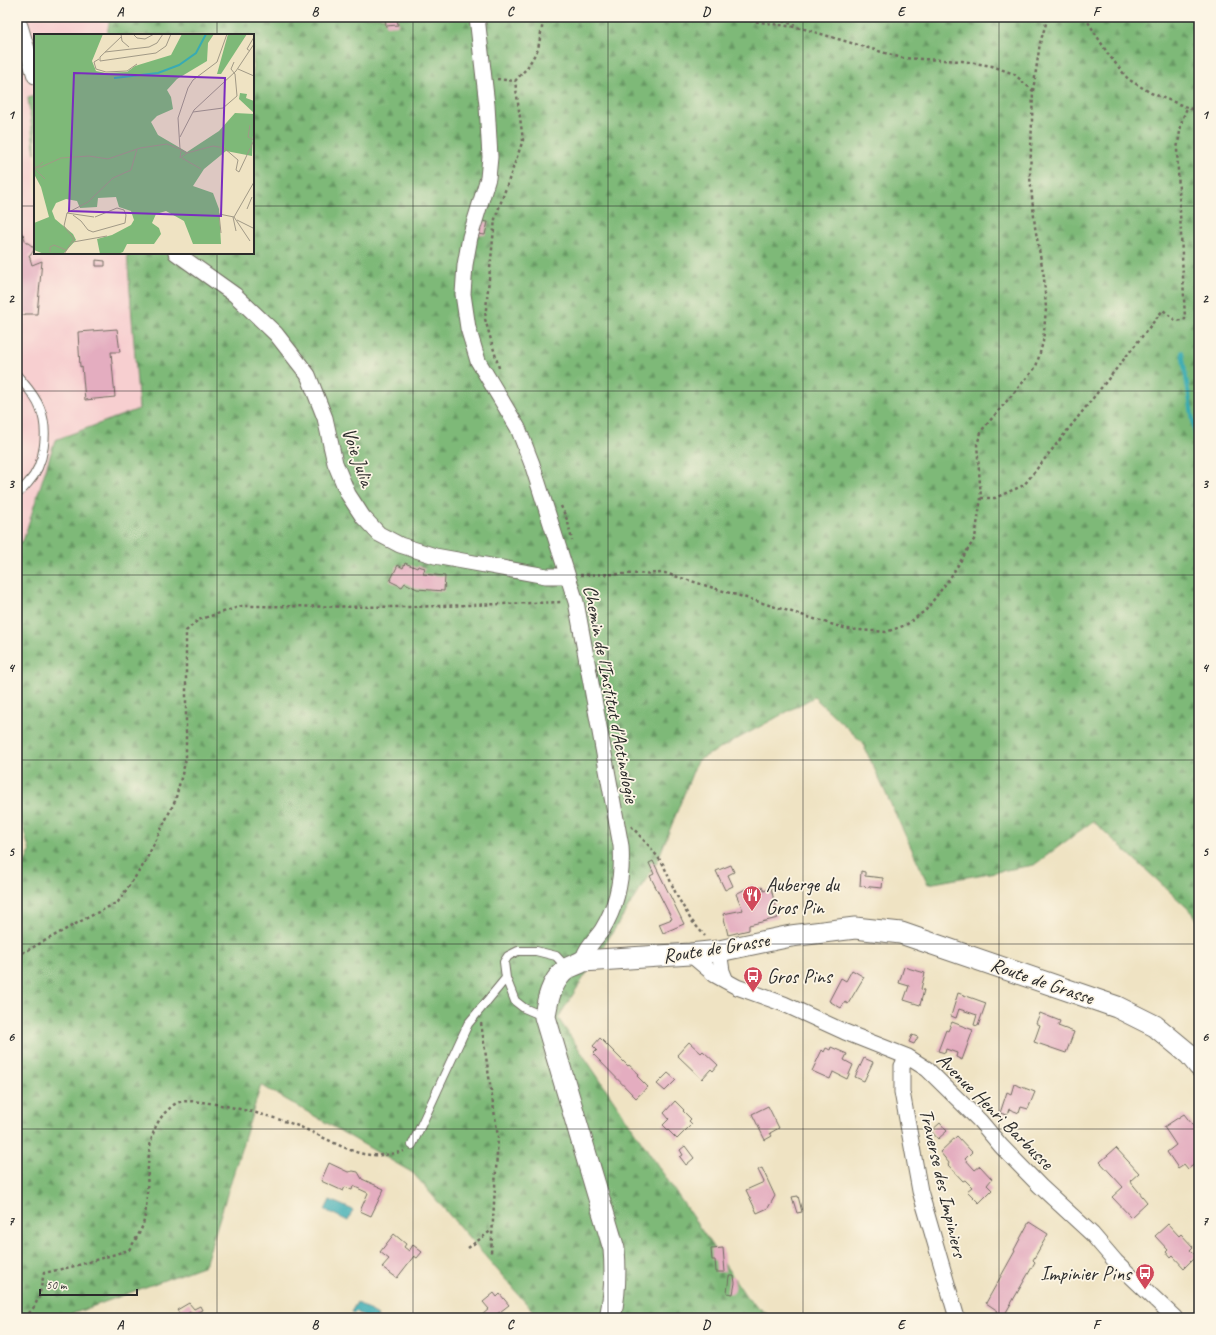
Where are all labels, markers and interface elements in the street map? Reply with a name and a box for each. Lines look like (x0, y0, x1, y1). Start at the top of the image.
text: A (117, 4, 125, 20)
text: B (312, 4, 320, 20)
text: C (507, 4, 515, 20)
text: D (702, 4, 711, 20)
text: E (898, 4, 907, 20)
text: F (1093, 4, 1102, 20)
inset map (34, 34, 254, 254)
text: 1 (8, 107, 16, 123)
text: 1 (1202, 107, 1210, 123)
text: 2 (8, 291, 15, 307)
text: 2 (1202, 291, 1209, 307)
street label: Voie Julia (336, 424, 380, 491)
text: 3 (8, 476, 15, 492)
text: 3 (1202, 476, 1209, 492)
street label: Chemin de l'Institut d'Actinologie (578, 583, 645, 806)
text: 4 (8, 660, 16, 676)
text: 4 (1202, 660, 1210, 676)
text: 5 (8, 844, 15, 860)
text: 5 (1202, 844, 1209, 860)
place label: Auberge du Gros Pin (766, 872, 841, 920)
restaurant icon: Auberge du Gros Pin (741, 884, 763, 912)
street label: Route de Grasse (661, 927, 772, 969)
street label: Route de Grasse (987, 952, 1098, 1011)
place label: Gros Pins (767, 964, 834, 989)
bus stop icon: Gros Pins (742, 965, 764, 993)
text: 6 (8, 1029, 15, 1045)
text: 6 (1202, 1029, 1209, 1045)
street label: Avenue Henri Barbusse (931, 1047, 1060, 1176)
street label: Traverse des Impiniers (914, 1106, 973, 1262)
text: 7 (8, 1213, 15, 1229)
text: 7 (1202, 1213, 1209, 1229)
place label: Impinier Pins (1040, 1261, 1133, 1286)
bus stop icon: Impinier Pins (1134, 1262, 1156, 1290)
scale bar (40, 1271, 137, 1297)
text: 50 m (46, 1277, 68, 1293)
text: A (117, 1317, 125, 1333)
text: B (312, 1317, 320, 1333)
text: C (507, 1317, 515, 1333)
text: D (702, 1317, 711, 1333)
text: E (898, 1317, 907, 1333)
text: F (1093, 1317, 1102, 1333)

